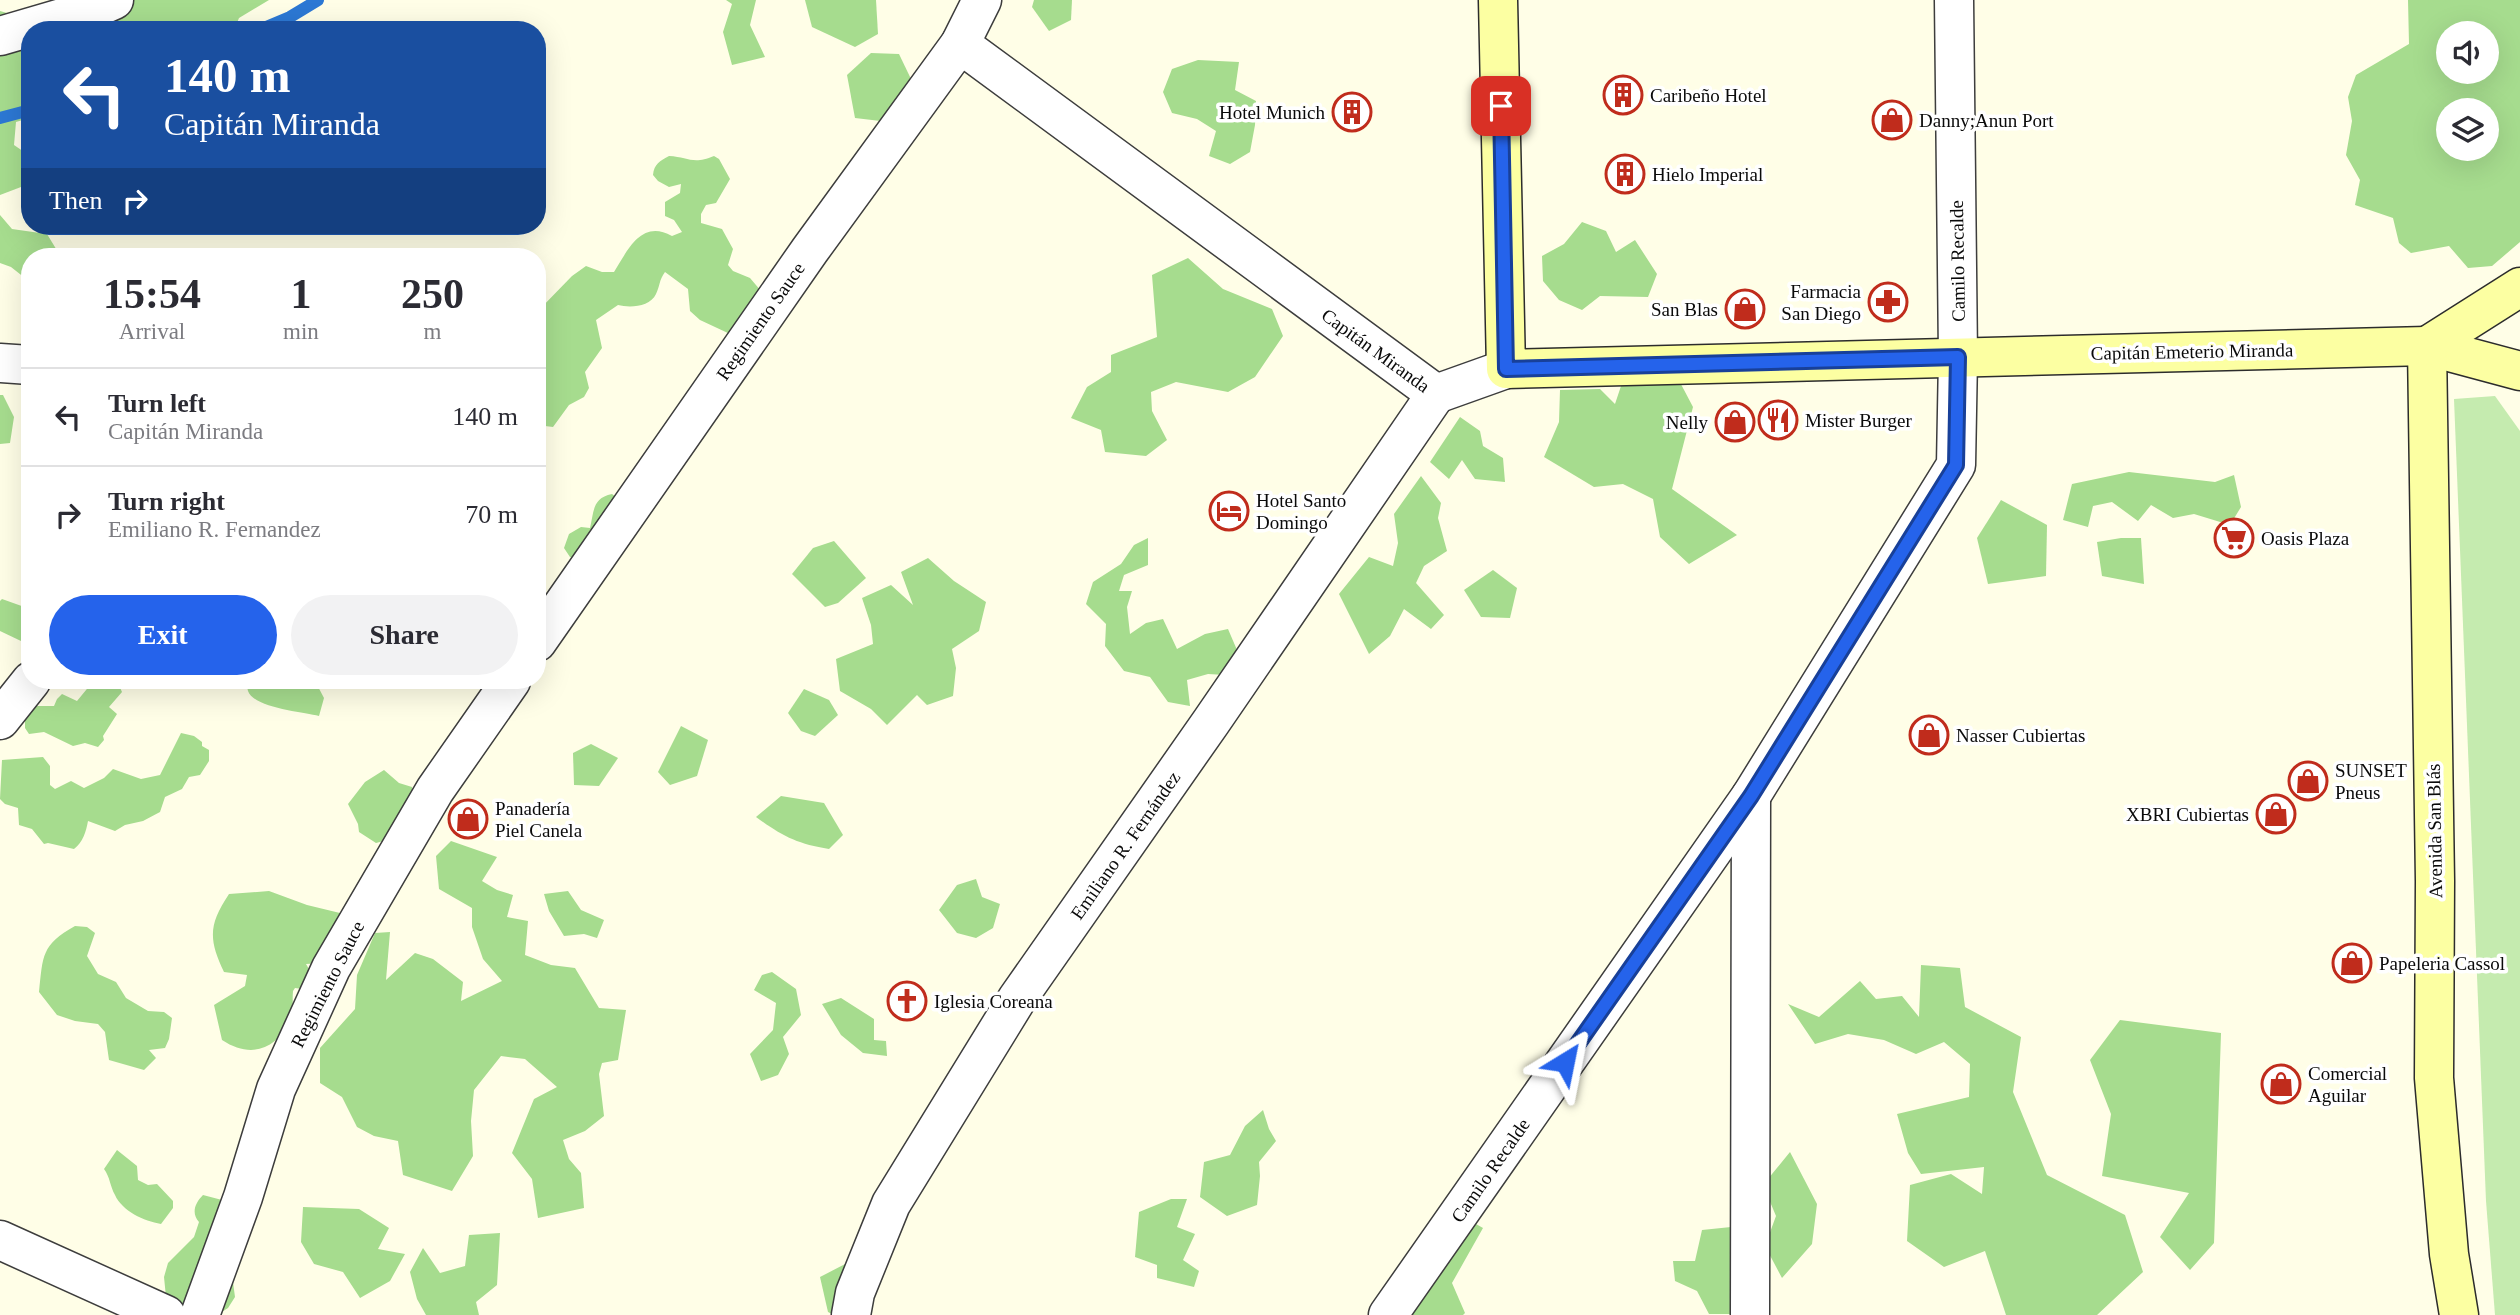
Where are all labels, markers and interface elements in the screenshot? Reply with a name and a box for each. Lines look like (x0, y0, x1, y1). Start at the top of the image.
map controls (2436, 21, 2499, 161)
button: sound (2436, 21, 2499, 84)
text: 140 m (164, 48, 291, 103)
icon: left (49, 49, 140, 140)
building icon: Caribeño Hotel (1602, 74, 1644, 116)
pin (1471, 76, 1531, 136)
place label: Caribeño Hotel (1650, 85, 1767, 106)
icon: arrive (1482, 87, 1520, 125)
building icon: Hotel Munich (1331, 91, 1373, 133)
button: layers (2436, 98, 2499, 161)
shop icon: Danny;Anun Port (1871, 99, 1913, 141)
place label: Hotel Munich (1219, 102, 1325, 123)
text: Capitán Miranda (164, 106, 380, 142)
place label: Danny;Anun Port (1919, 110, 2054, 131)
building icon: Hielo Imperial (1604, 153, 1646, 195)
place label: Hielo Imperial (1652, 164, 1763, 185)
icon: right (116, 182, 154, 220)
text: Then (49, 186, 102, 215)
street label: Camilo Recalde (1946, 200, 1969, 322)
street label: Regimiento Sauce (712, 258, 809, 384)
text: 15:54 (103, 271, 201, 317)
text: 1 (290, 271, 311, 317)
text: 250 (401, 271, 464, 317)
place label: Farmacia San Diego (1781, 281, 1862, 324)
pharmacy icon: Farmacia San Diego (1867, 281, 1909, 323)
shop icon: San Blas (1724, 288, 1766, 330)
place label: San Blas (1651, 299, 1718, 320)
street label: Capitán Miranda (1318, 304, 1434, 397)
text: Arrival (119, 319, 185, 344)
text: min (283, 319, 319, 344)
text: m (423, 319, 441, 344)
street label: Capitán Emeterio Miranda (2091, 339, 2294, 364)
text: Turn left (108, 389, 206, 418)
icon: left (49, 398, 87, 436)
restaurant icon: Mister Burger (1757, 399, 1799, 441)
shop icon: Nelly (1714, 401, 1756, 443)
text: 140 m (452, 402, 518, 431)
place label: Mister Burger (1805, 410, 1912, 431)
place label: Nelly (1666, 412, 1708, 433)
text: Capitán Miranda (108, 419, 263, 444)
text: Turn right (108, 487, 225, 516)
hotel icon: Hotel Santo Domingo (1208, 490, 1250, 532)
place label: Hotel Santo Domingo (1256, 490, 1346, 533)
icon: right (49, 496, 87, 534)
text: 70 m (465, 500, 518, 529)
text: Emiliano R. Fernandez (108, 517, 321, 542)
supermarket icon: Oasis Plaza (2213, 517, 2255, 559)
place label: Oasis Plaza (2261, 528, 2350, 549)
button: Exit (49, 595, 277, 675)
button: Share (291, 595, 518, 675)
shop icon: Nasser Cubiertas (1908, 714, 1950, 756)
place label: Nasser Cubiertas (1956, 725, 2085, 746)
shop icon: SUNSET Pneus (2287, 760, 2329, 802)
place label: SUNSET Pneus (2335, 760, 2407, 803)
street label: Avenida San Blás (2423, 763, 2446, 899)
street label: Emiliano R. Fernández (1066, 767, 1184, 923)
shop icon: XBRI Cubiertas (2255, 793, 2297, 835)
shop icon: Panadería Piel Canela (447, 798, 489, 840)
place label: Panadería Piel Canela (495, 798, 583, 841)
place label: XBRI Cubiertas (2126, 804, 2249, 825)
street label: Regimiento Sauce (287, 918, 368, 1051)
shop icon: Papeleria Cassol (2331, 942, 2373, 984)
place label: Papeleria Cassol (2379, 953, 2505, 974)
church icon: Iglesia Coreana (886, 980, 928, 1022)
place label: Iglesia Coreana (934, 991, 1053, 1012)
position arrow (1528, 1025, 1602, 1099)
shop icon: Comercial Aguilar (2260, 1063, 2302, 1105)
place label: Comercial Aguilar (2308, 1063, 2387, 1106)
street label: Camilo Recalde (1447, 1114, 1534, 1226)

